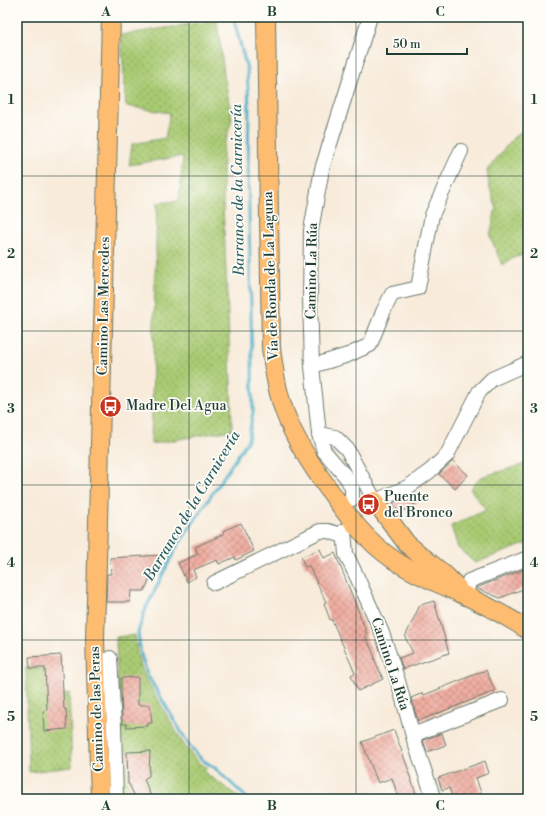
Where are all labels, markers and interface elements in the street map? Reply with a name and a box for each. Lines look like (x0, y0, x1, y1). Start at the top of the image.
text: A (100, 4, 111, 20)
text: B (267, 4, 277, 20)
text: C (435, 4, 445, 20)
scale bar (387, 30, 467, 56)
text: 50 m (393, 37, 421, 52)
text: 1 (8, 92, 15, 108)
text: 1 (531, 92, 538, 108)
water label: Barranco de la Carnicería (227, 103, 249, 277)
street label: Vía de Ronda de La Laguna (259, 190, 283, 362)
street label: Camino La Rúa (302, 222, 322, 319)
street label: Camino Las Mercedes (94, 237, 114, 375)
text: 2 (7, 246, 15, 262)
text: 2 (530, 246, 538, 262)
bus stop icon: Madre Del Agua (97, 393, 123, 419)
place label: Madre Del Agua (126, 397, 228, 415)
text: 3 (7, 401, 15, 417)
text: 3 (530, 401, 538, 417)
water label: Barranco de la Carnicería (139, 427, 245, 586)
place label: Puente del Bronco (384, 488, 453, 522)
bus stop icon: Puente del Bronco (355, 492, 381, 518)
text: 4 (7, 555, 16, 571)
text: 4 (530, 555, 539, 571)
street label: Camino La Rúa (367, 615, 414, 714)
street label: Camino de las Peras (86, 646, 108, 772)
text: 5 (7, 709, 15, 725)
text: 5 (530, 709, 538, 725)
text: A (100, 798, 111, 814)
text: B (267, 798, 277, 814)
text: C (435, 798, 445, 814)

